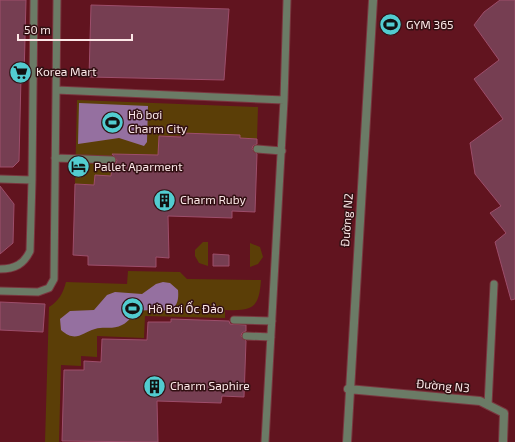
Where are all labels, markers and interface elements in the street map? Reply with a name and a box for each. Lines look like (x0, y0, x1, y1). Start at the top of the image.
sports icon: GYM 365 (377, 12, 403, 38)
scale bar (18, 16, 132, 42)
place label: GYM 365 (406, 17, 453, 31)
text: 50 m (24, 22, 51, 36)
supermarket icon: Korea Mart (8, 59, 34, 85)
place label: Korea Mart (36, 64, 97, 78)
place label: Hồ bơi Charm City (128, 107, 188, 135)
sports icon: Hồ bơi Charm City (100, 109, 126, 135)
hotel icon: Pallet Aparment (65, 154, 91, 180)
place label: Pallet Aparment (94, 159, 183, 173)
building icon: Charm Ruby (152, 187, 178, 213)
place label: Charm Ruby (180, 192, 246, 206)
street label: Đường N2 (337, 192, 355, 247)
sports icon: Hồ Bơi Ốc Đảo (119, 296, 145, 322)
place label: Hồ Bơi Ốc Đảo (148, 300, 224, 315)
building icon: Charm Saphire (141, 373, 167, 399)
street label: Đường N3 (416, 376, 470, 394)
place label: Charm Saphire (170, 378, 250, 392)

